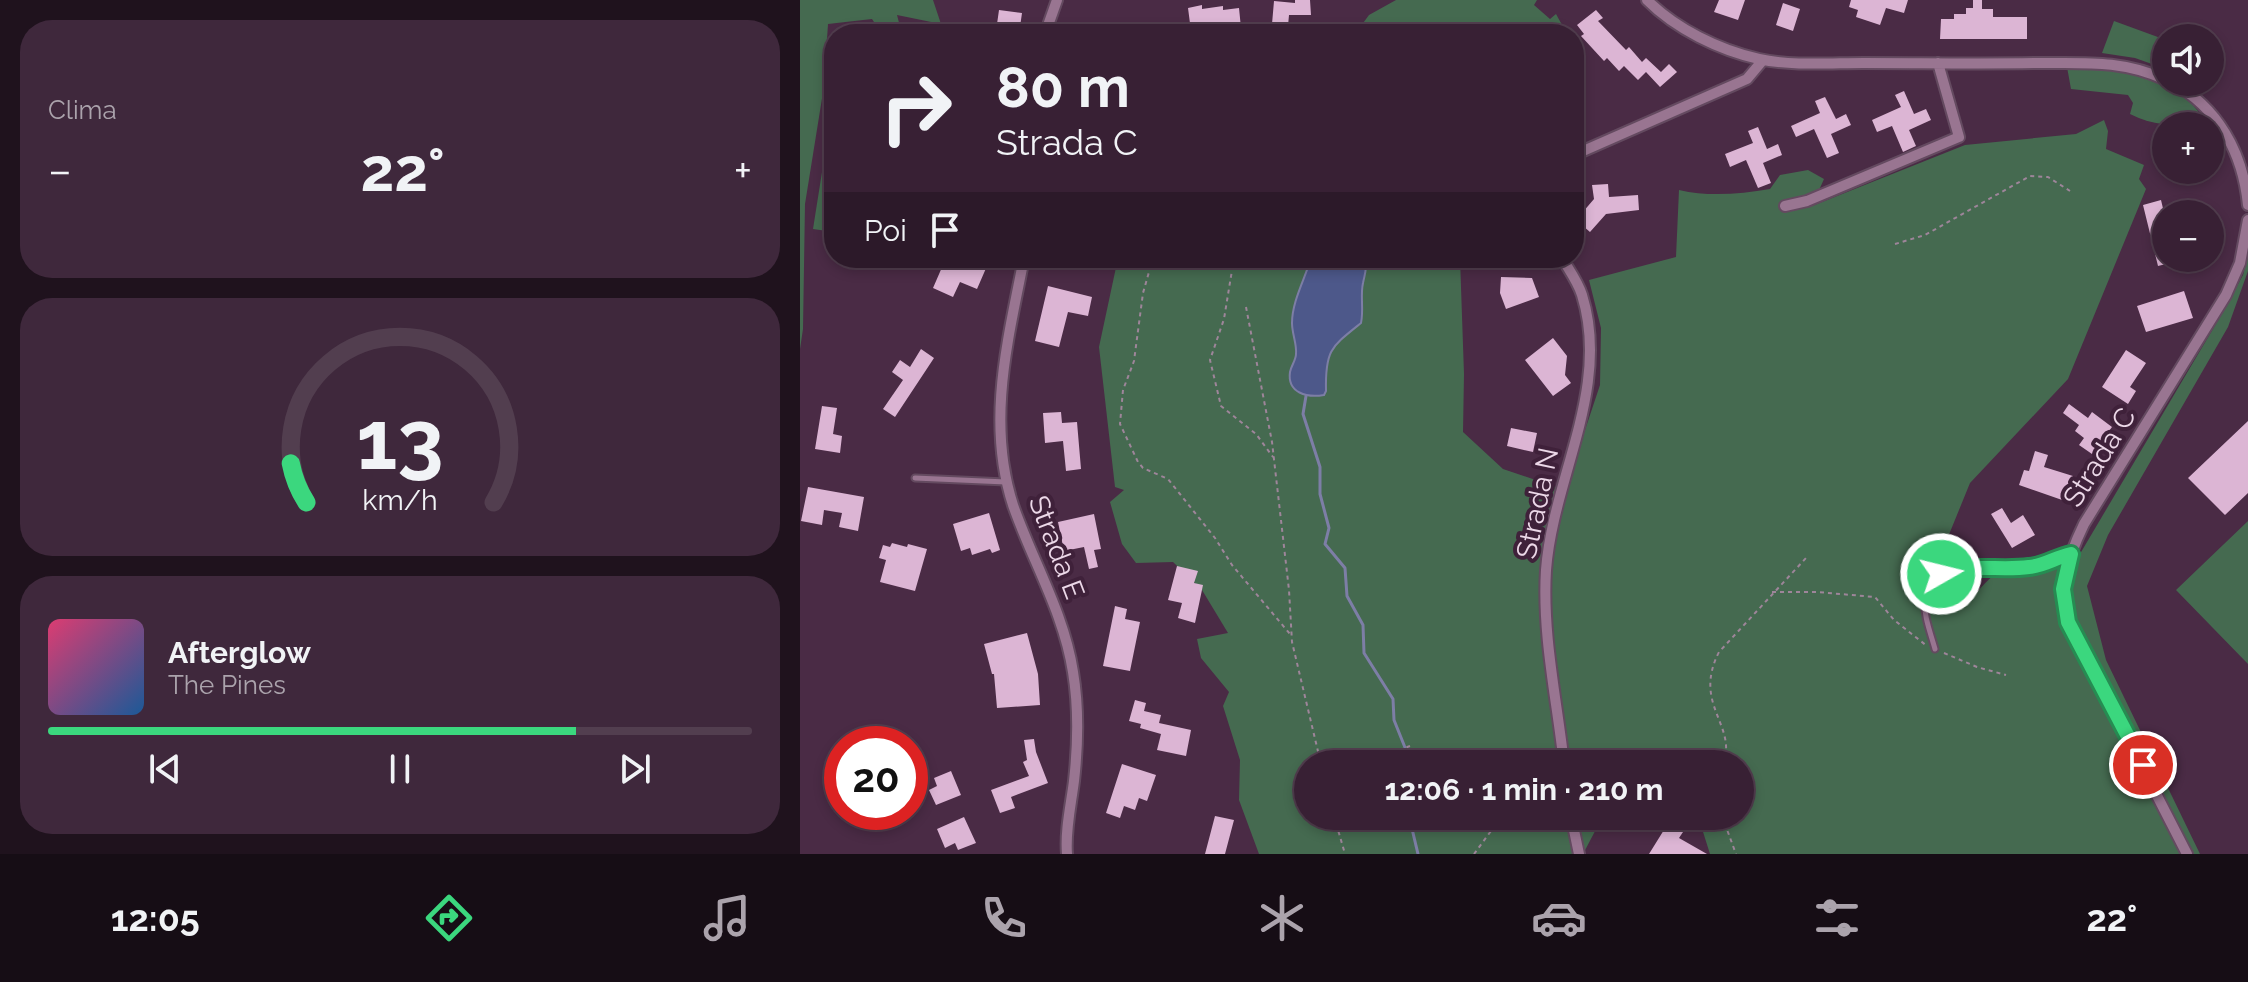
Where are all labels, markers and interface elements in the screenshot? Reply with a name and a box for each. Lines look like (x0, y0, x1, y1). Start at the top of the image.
map controls (2152, 24, 2224, 272)
button: sound (2152, 24, 2224, 96)
text: 80 m (996, 54, 1130, 120)
icon: right (864, 56, 968, 160)
text: Clima (48, 95, 117, 125)
button: + (2152, 112, 2224, 184)
text: Strada C (996, 121, 1138, 163)
text: 22° (361, 135, 445, 205)
text: − (48, 145, 72, 196)
text: + (734, 145, 752, 196)
button: − (2152, 200, 2224, 272)
icon: arrive (923, 208, 967, 252)
text: Poi (864, 213, 907, 248)
text: 13 (356, 391, 444, 488)
street label: Strada C (2056, 402, 2143, 513)
street label: Strada N (1510, 445, 1565, 562)
text: km/h (362, 483, 438, 517)
street label: Strada E (1022, 491, 1091, 604)
position arrow (1899, 532, 1983, 616)
text: Afterglow (168, 635, 311, 670)
text: The Pines (168, 670, 286, 700)
speed limit sign: 20 (824, 726, 928, 830)
pin (2109, 731, 2177, 799)
icon: arrive (2121, 743, 2165, 787)
icon: previous (143, 747, 187, 791)
icon: pause (378, 747, 422, 791)
icon: next (613, 747, 657, 791)
text: 12:06 · 1 min · 210 m (1384, 772, 1664, 807)
icon: directions (421, 890, 477, 946)
icon: music (699, 890, 755, 946)
icon: phone (976, 890, 1032, 946)
icon: climate (1254, 890, 1310, 946)
icon: car (1531, 890, 1587, 946)
icon: filters (1809, 890, 1865, 946)
text: 12:05 (111, 897, 200, 939)
text: 22° (2087, 897, 2137, 939)

